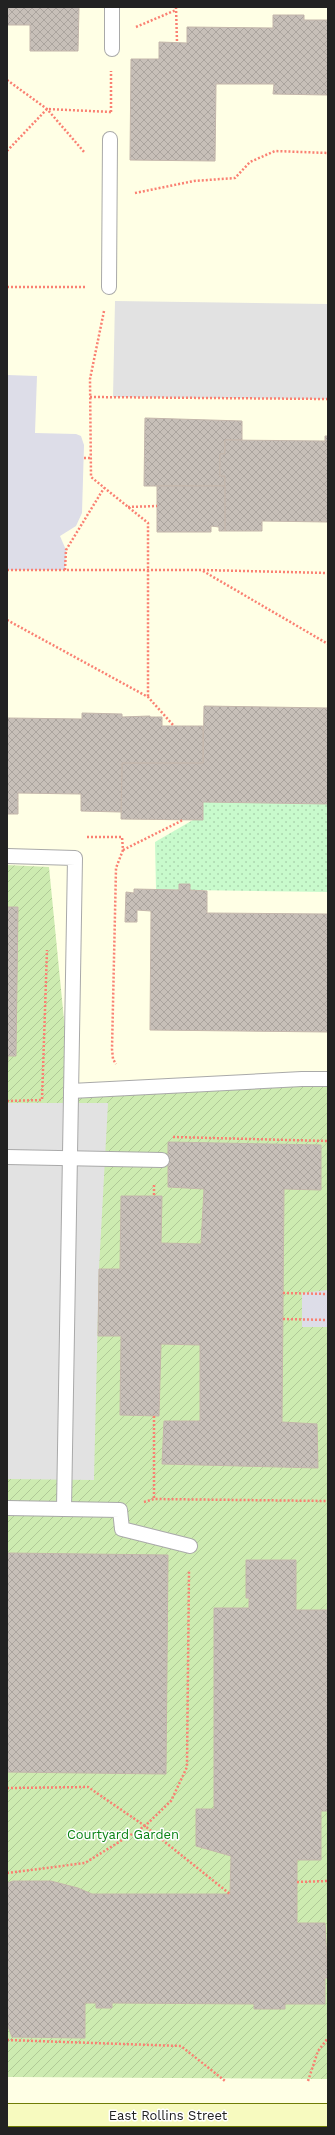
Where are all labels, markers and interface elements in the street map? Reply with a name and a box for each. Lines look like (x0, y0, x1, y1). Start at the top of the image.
park label: Courtyard Garden (67, 1827, 179, 1842)
street label: East Rollins Street (109, 2108, 228, 2123)

